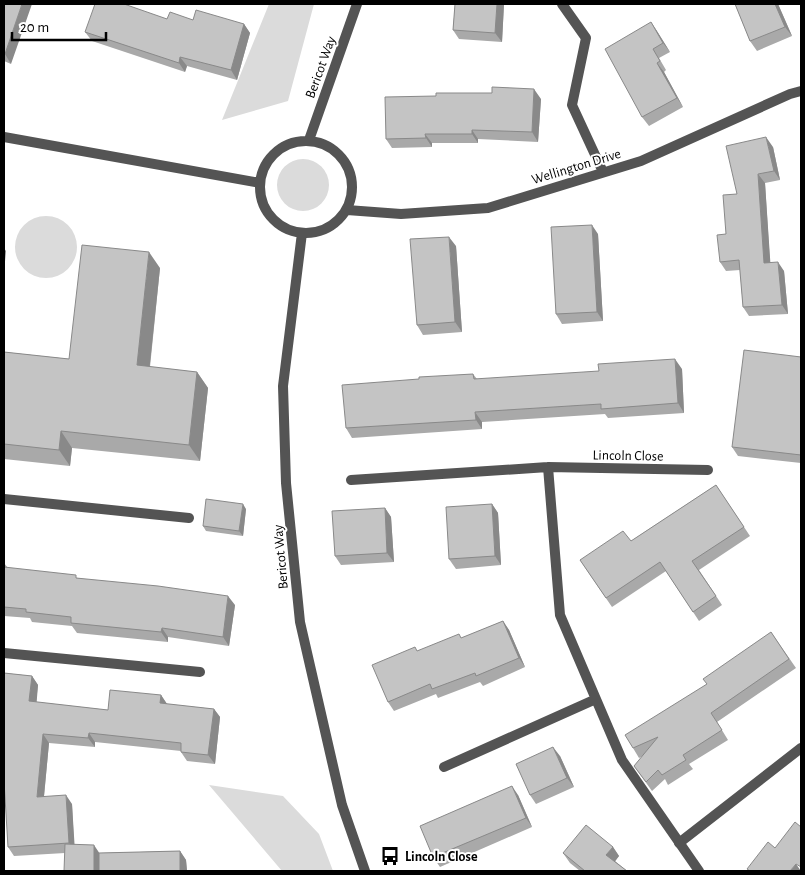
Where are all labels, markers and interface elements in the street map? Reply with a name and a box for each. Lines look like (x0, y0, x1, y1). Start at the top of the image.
scale bar (12, 10, 106, 42)
text: 20 m (20, 20, 49, 35)
street label: Bericot Way (303, 34, 339, 100)
street label: Wellington Drive (530, 147, 622, 187)
street label: Lincoln Close (592, 448, 664, 464)
street label: Bericot Way (271, 524, 291, 590)
bus stop icon: Lincoln Close (379, 845, 401, 867)
place label: Lincoln Close (405, 850, 478, 864)

